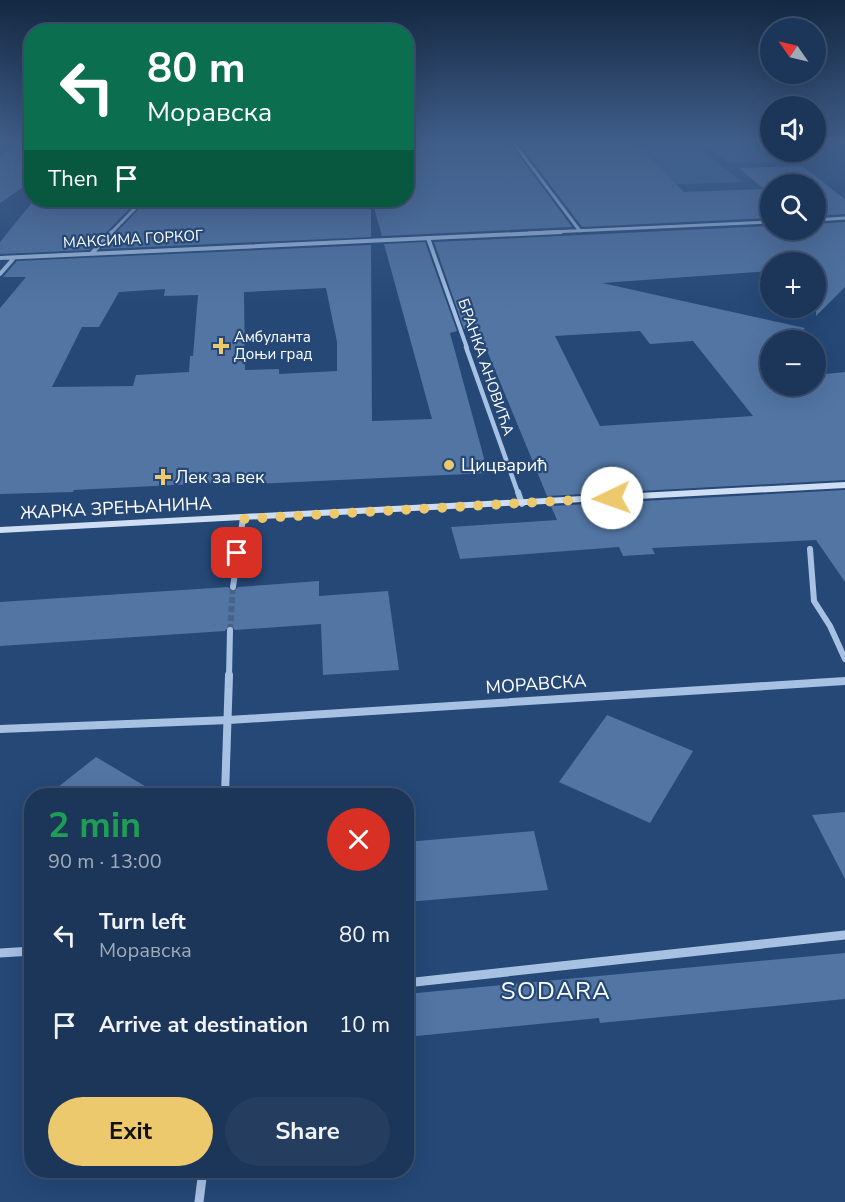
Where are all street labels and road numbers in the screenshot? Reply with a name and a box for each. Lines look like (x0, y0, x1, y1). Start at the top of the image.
street label: МАКСИМА ГОРКОГ (62, 225, 204, 253)
street label: БРАНКА АНОВИЋА (453, 296, 519, 438)
street label: ЖАРКА ЗРЕЊАНИНА (20, 491, 212, 525)
street label: МОРАВСКА (485, 669, 587, 699)

